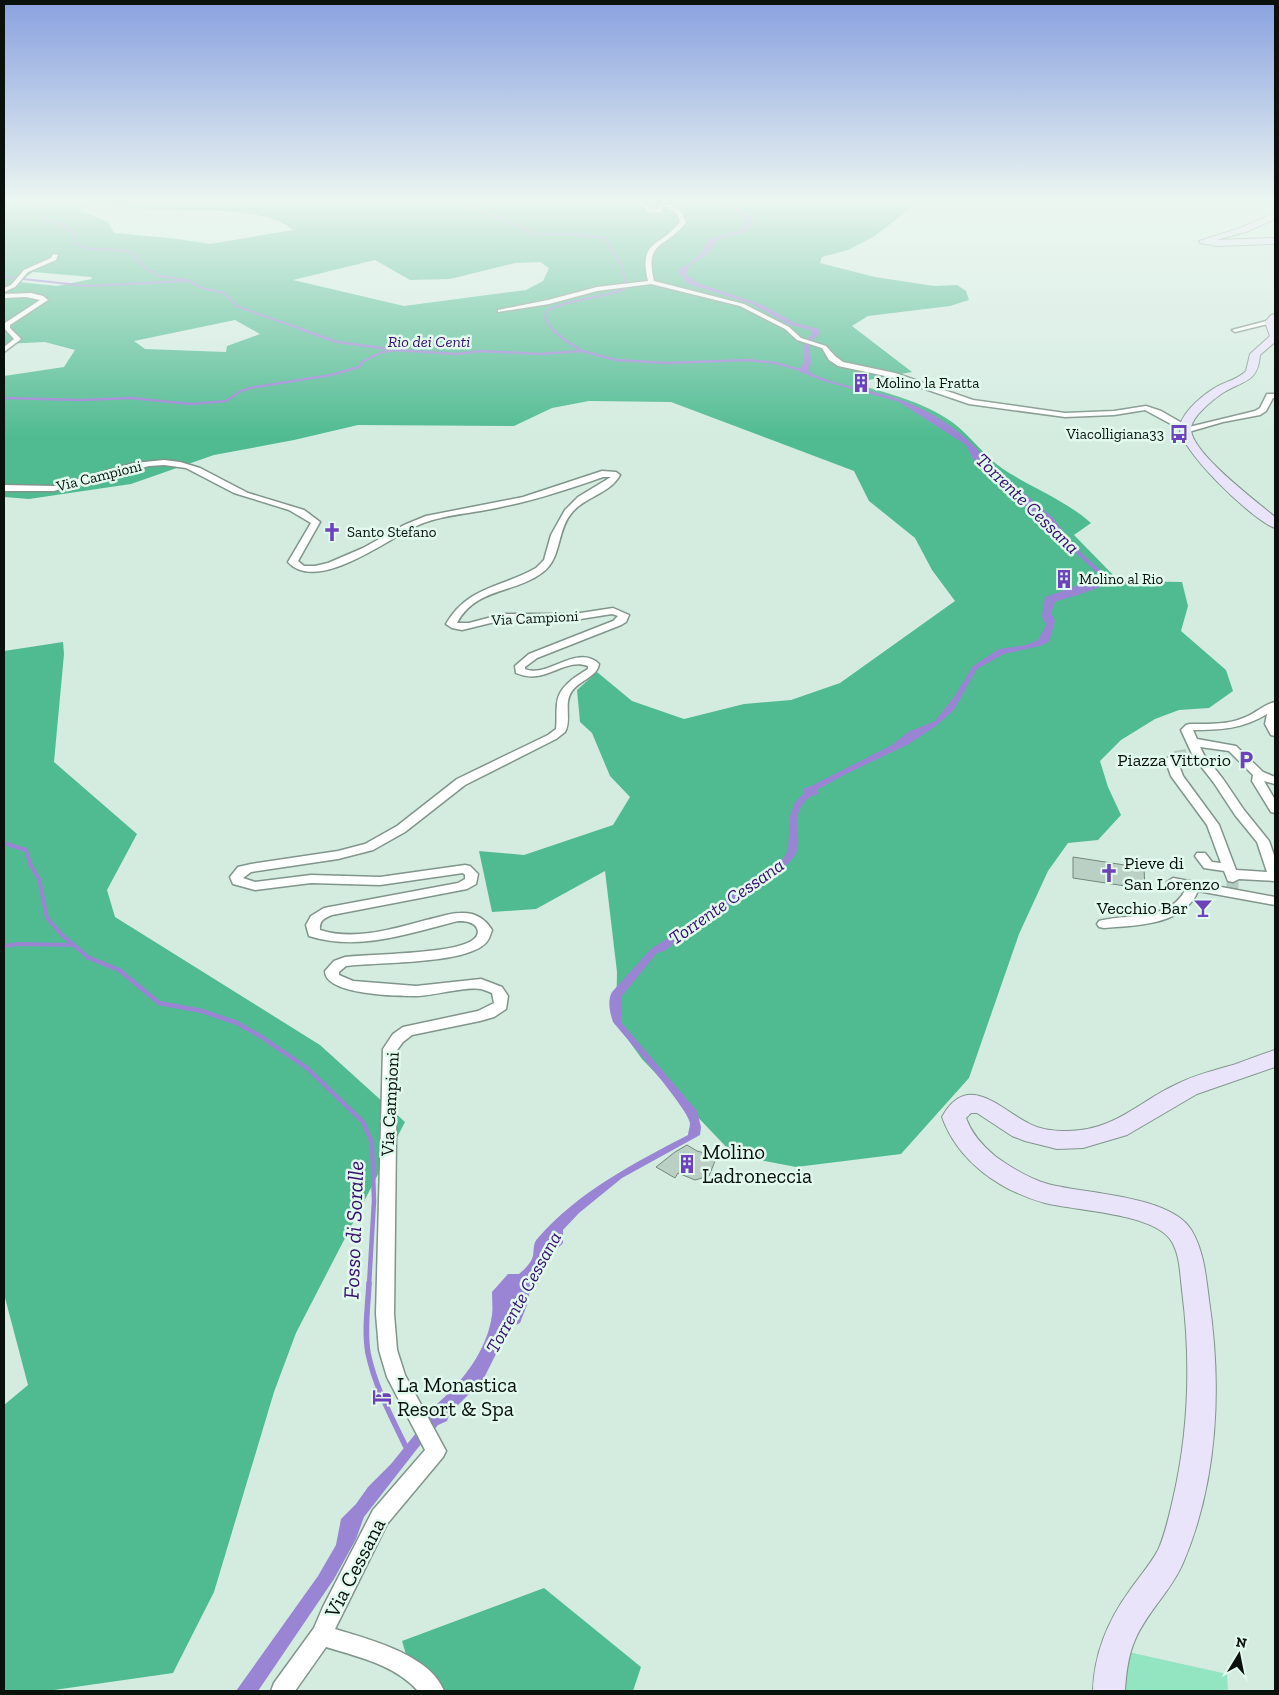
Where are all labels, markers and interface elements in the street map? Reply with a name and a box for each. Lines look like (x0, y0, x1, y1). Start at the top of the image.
water label: Rio dei Centi (388, 332, 470, 351)
building icon: Molino la Fratta (850, 372, 872, 394)
place label: Molino la Fratta (876, 374, 979, 392)
bus stop icon: Viacolligiana33 (1168, 423, 1190, 445)
place label: Viacolligiana33 (1065, 425, 1164, 443)
water label: Torrente Cessana (971, 448, 1084, 559)
street label: Via Campioni (54, 457, 143, 496)
church icon: Santo Stefano (321, 521, 343, 543)
place label: Santo Stefano (347, 523, 437, 541)
building icon: Molino al Rio (1053, 568, 1075, 590)
place label: Molino al Rio (1079, 570, 1164, 588)
street label: Via Campioni (490, 607, 579, 629)
place label: Piazza Vittorio (1117, 749, 1231, 771)
parking icon: Piazza Vittorio (1235, 749, 1257, 771)
place label: Pieve di San Lorenzo (1124, 852, 1220, 895)
water label: Torrente Cessana (664, 853, 788, 950)
church icon: Pieve di San Lorenzo (1098, 862, 1120, 884)
place label: Vecchio Bar (1096, 897, 1188, 919)
bar icon: Vecchio Bar (1192, 897, 1214, 919)
street label: Via Campioni (376, 1051, 404, 1158)
place label: Molino Ladroneccia (702, 1139, 812, 1188)
building icon: Molino Ladroneccia (676, 1153, 698, 1175)
water label: Fosso di Soralle (338, 1160, 369, 1300)
water label: Torrente Cessana (481, 1228, 566, 1357)
place label: La Monastica Resort & Spa (397, 1372, 517, 1421)
hotel icon: La Monastica Resort & Spa (371, 1386, 393, 1408)
street label: Via Cessana (318, 1514, 390, 1623)
north arrow (1214, 1630, 1264, 1680)
text: N (1234, 1633, 1248, 1652)

